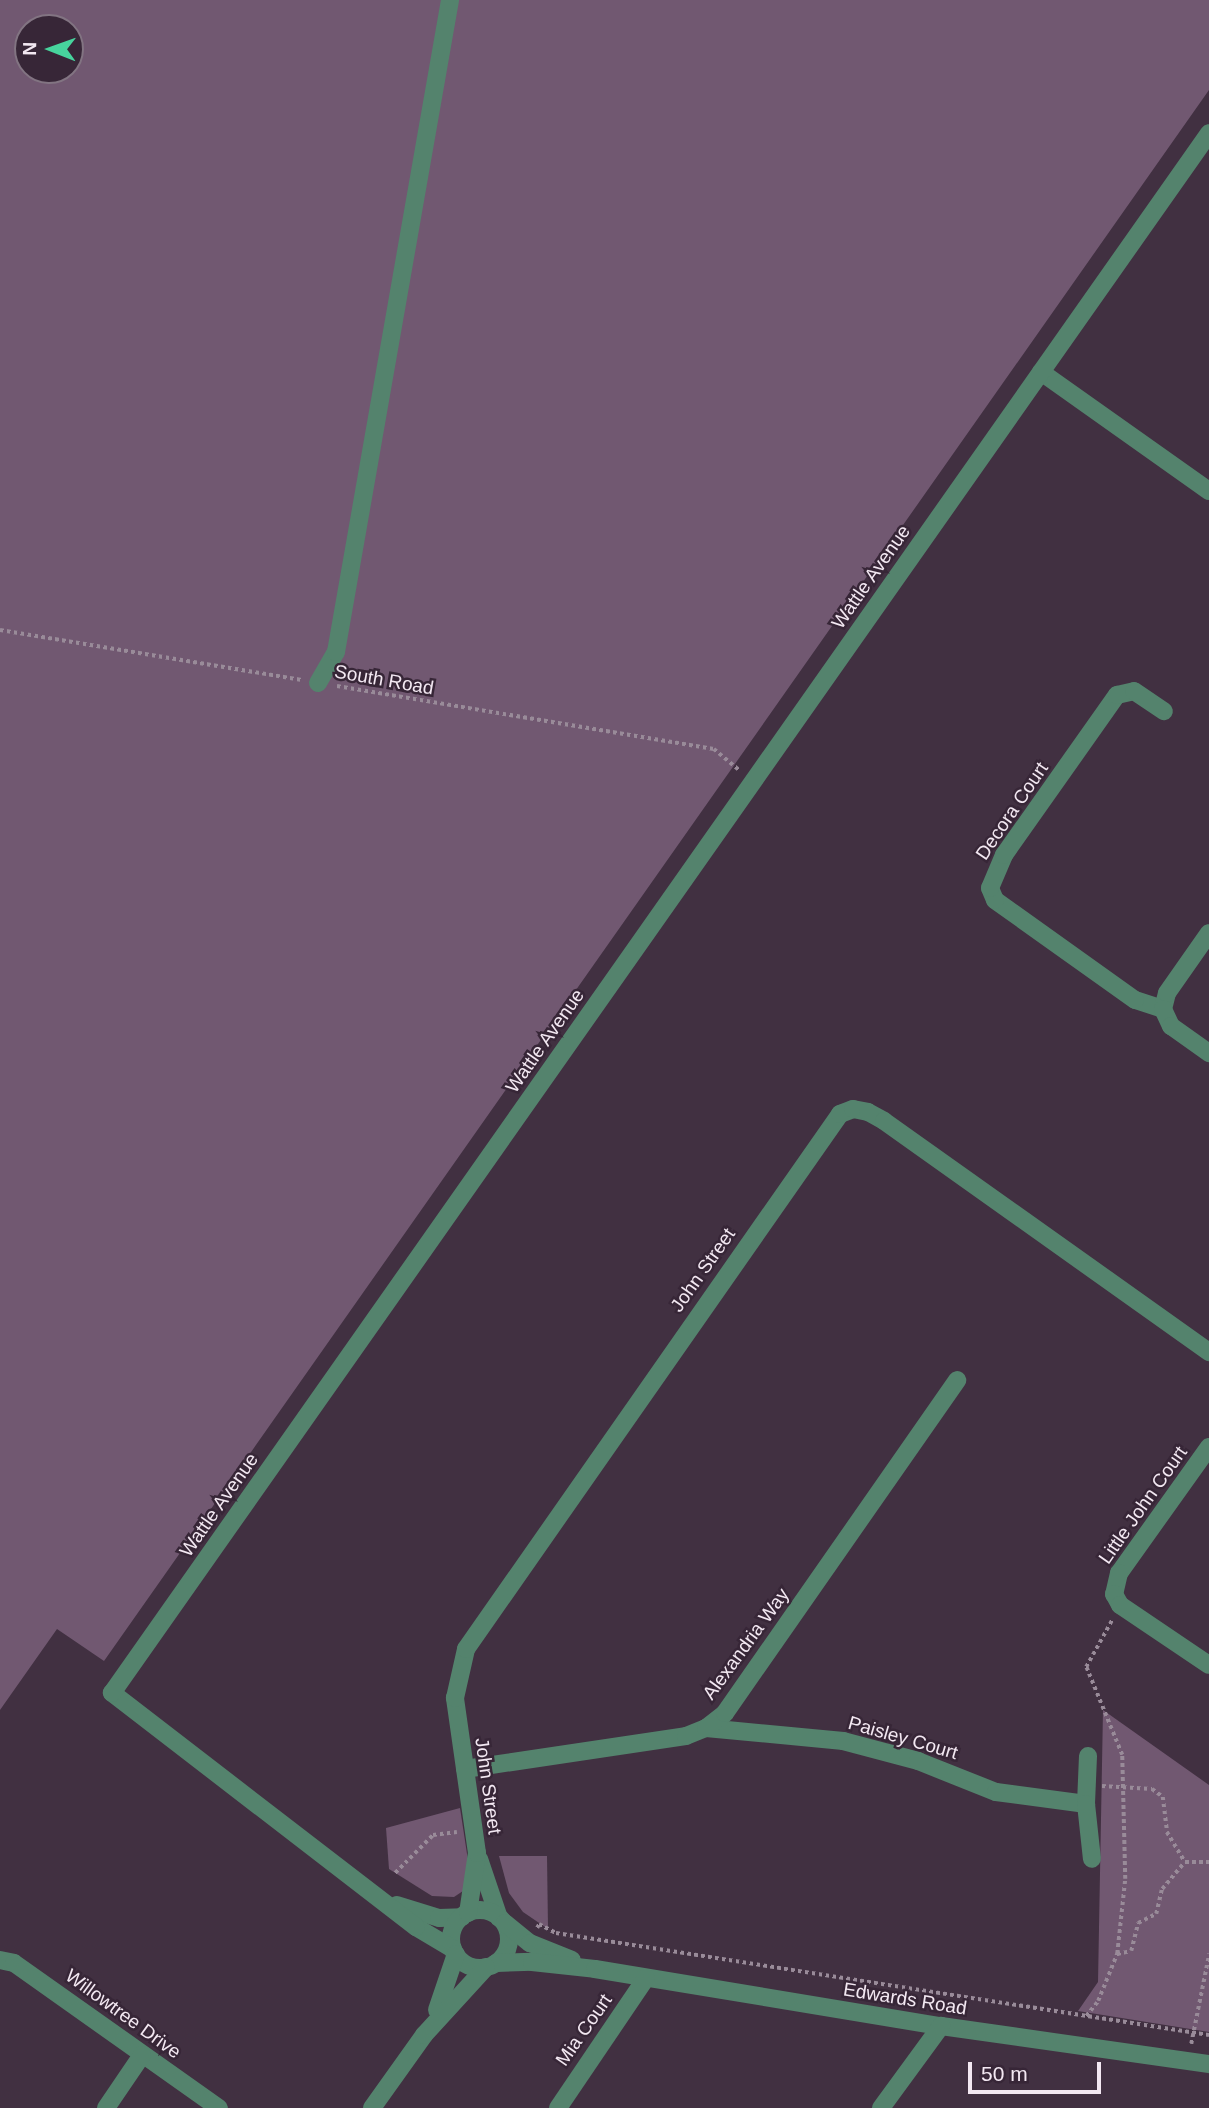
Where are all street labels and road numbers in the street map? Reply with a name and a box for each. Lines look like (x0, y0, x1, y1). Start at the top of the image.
street label: Wattle Avenue (827, 520, 915, 634)
street label: South Road (333, 660, 435, 700)
street label: Decora Court (971, 758, 1053, 864)
street label: Wattle Avenue (501, 984, 589, 1098)
street label: John Street (666, 1224, 740, 1316)
street label: Little John Court (1094, 1442, 1192, 1568)
street label: Wattle Avenue (175, 1448, 263, 1562)
street label: Alexandria Way (698, 1584, 794, 1704)
street label: Paisley Court (846, 1711, 960, 1765)
street label: John Street (470, 1736, 506, 1836)
street label: Willowtree Drive (61, 1964, 185, 2064)
street label: Edwards Road (842, 1978, 968, 2020)
street label: Mia Court (551, 1990, 617, 2070)

